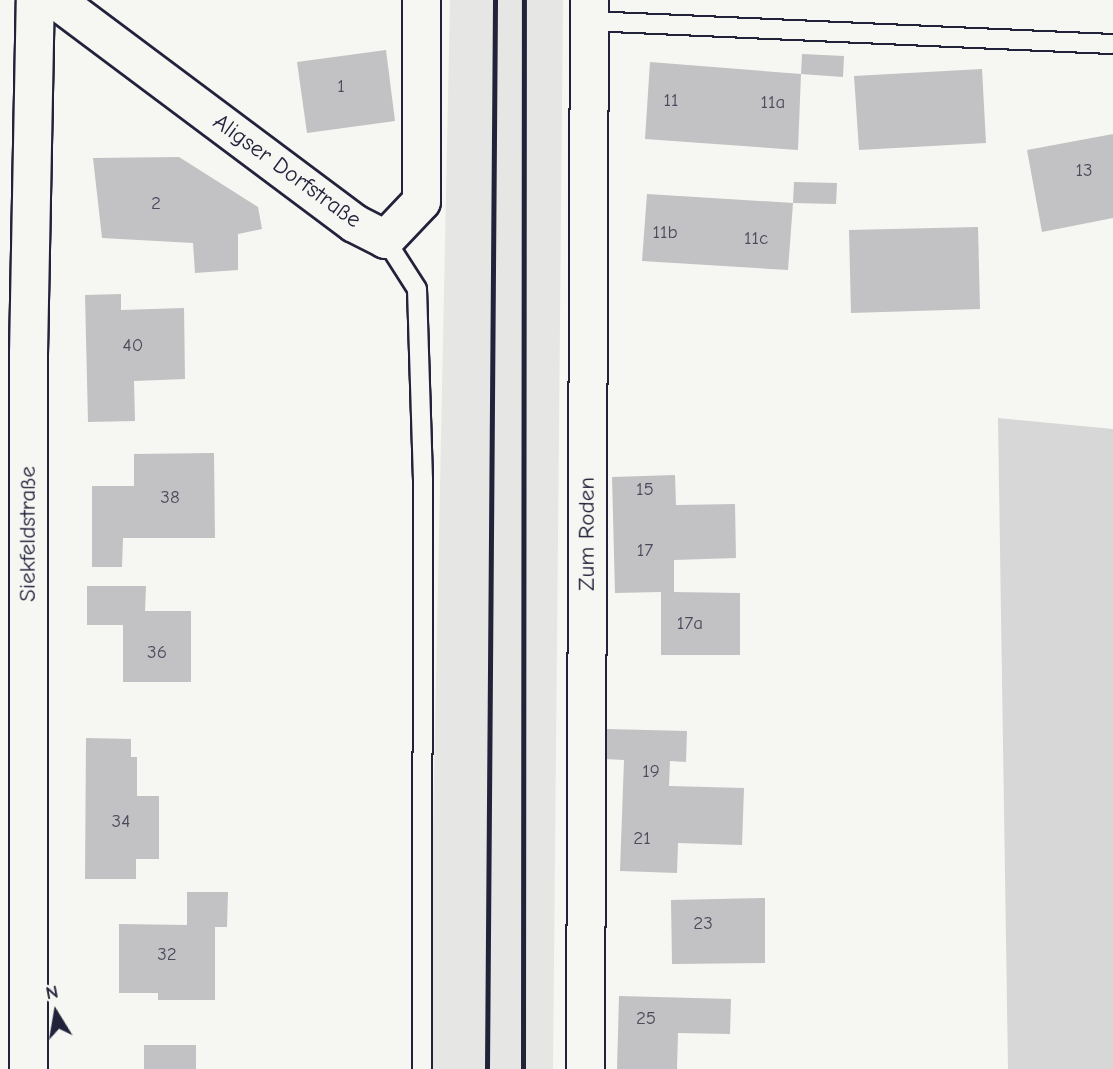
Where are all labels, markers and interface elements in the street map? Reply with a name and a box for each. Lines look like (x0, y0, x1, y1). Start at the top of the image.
house number: 1 (337, 76, 345, 98)
house number: 11 (663, 90, 679, 112)
house number: 11a (761, 92, 785, 114)
street label: Aligser Dorfstraße (208, 108, 366, 234)
house number: 13 (1075, 160, 1093, 182)
house number: 2 (151, 193, 161, 215)
house number: 11b (652, 222, 678, 244)
house number: 11c (744, 228, 768, 250)
house number: 40 (123, 335, 143, 357)
street label: Siekfeldstraße (14, 466, 42, 602)
street label: Zum Roden (573, 477, 601, 591)
house number: 15 (636, 479, 654, 501)
house number: 38 (160, 487, 180, 509)
house number: 17 (637, 540, 653, 562)
house number: 17a (677, 613, 703, 635)
house number: 36 (147, 642, 167, 664)
house number: 19 (642, 761, 660, 783)
house number: 34 (112, 811, 130, 833)
house number: 21 (633, 828, 651, 850)
house number: 23 (693, 913, 713, 935)
house number: 32 (157, 944, 177, 966)
north arrow (21, 978, 91, 1048)
text: N (44, 980, 60, 1004)
house number: 25 (636, 1008, 656, 1030)

